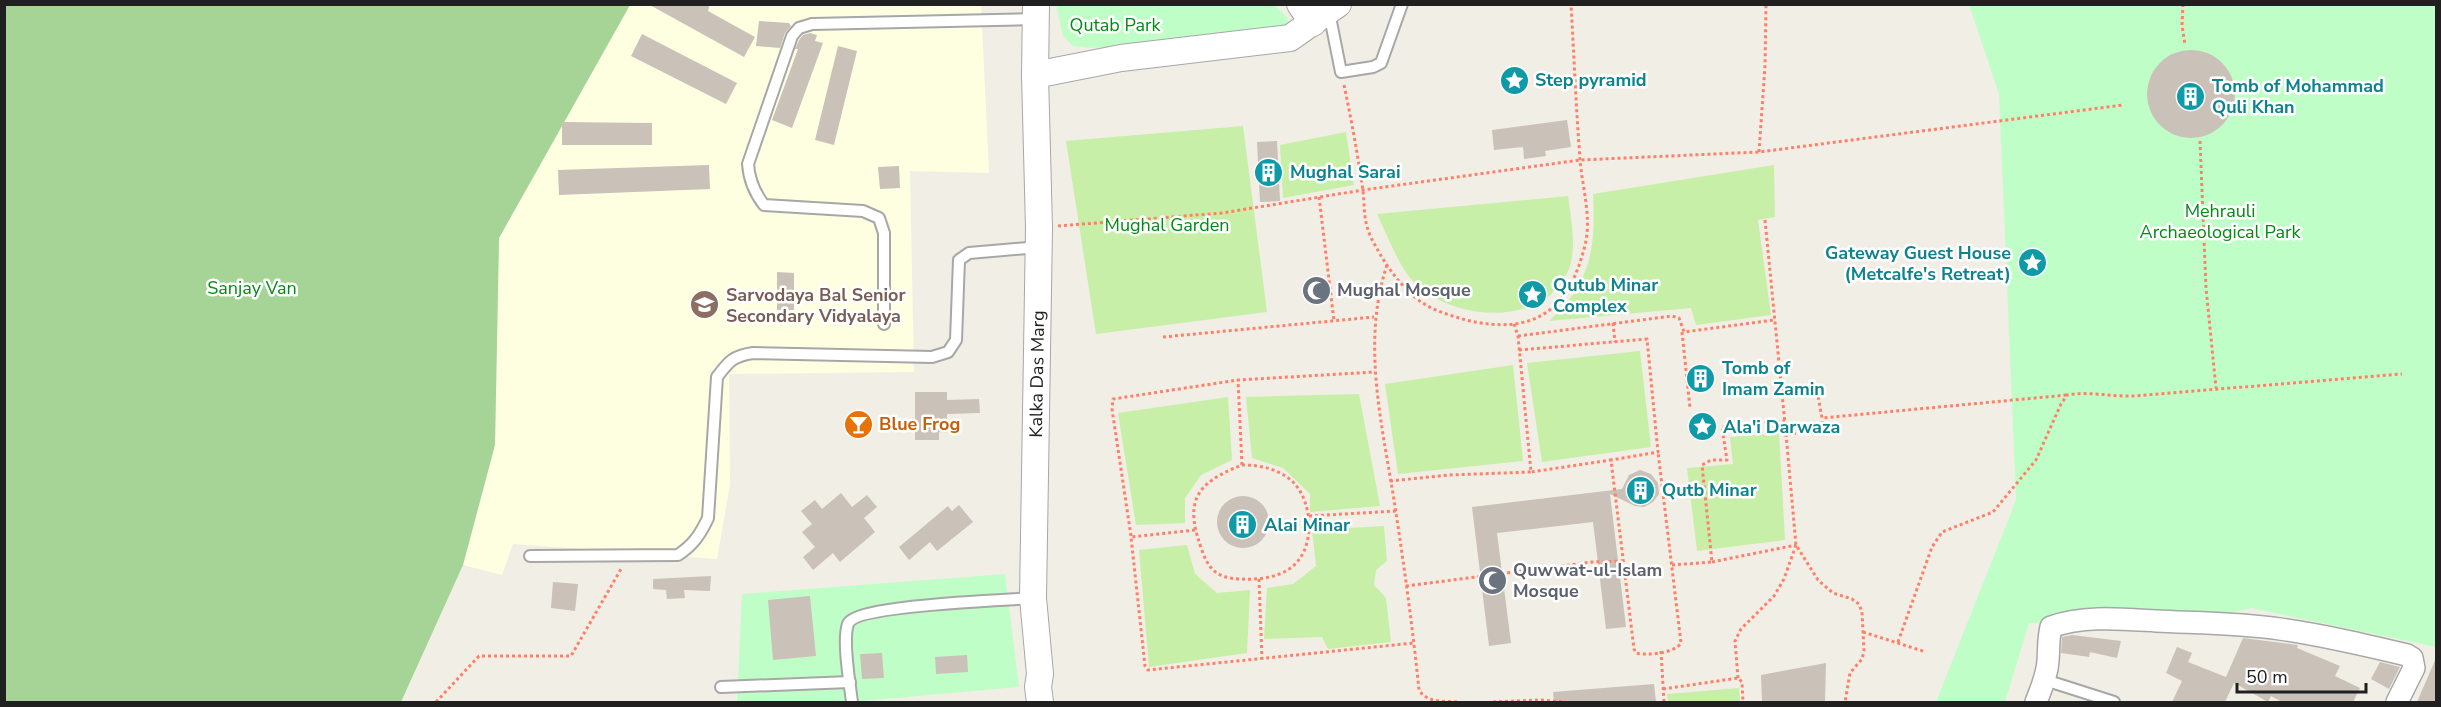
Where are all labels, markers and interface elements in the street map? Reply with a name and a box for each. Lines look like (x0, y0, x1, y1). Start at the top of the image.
park label: Qutab Park (1070, 13, 1161, 37)
place icon: Step pyramid (1498, 64, 1530, 96)
place label: Step pyramid (1535, 68, 1647, 92)
place label: Tomb of Mohammad Quli Khan (2212, 74, 2384, 119)
building icon: Tomb of Mohammad Quli Khan (2175, 80, 2207, 112)
building icon: Mughal Sarai (1253, 156, 1285, 188)
place label: Mughal Sarai (1290, 160, 1401, 184)
park label: Mehrauli Archaeological Park (2140, 199, 2301, 244)
park label: Mughal Garden (1105, 213, 1229, 237)
place label: Gateway Guest House (Metcalfe's Retreat) (1825, 241, 2011, 286)
place icon: Gateway Guest House (Metcalfe's Retreat) (2016, 247, 2048, 279)
place label: Qutub Minar Complex (1553, 273, 1658, 318)
mosque icon: Mughal Mosque (1300, 274, 1332, 306)
park label: Sanjay Van (207, 276, 297, 300)
place label: Mughal Mosque (1337, 278, 1471, 302)
place icon: Qutub Minar Complex (1516, 279, 1548, 311)
place label: Sarvodaya Bal Senior Secondary Vidyalaya (726, 283, 906, 328)
school or university icon: Sarvodaya Bal Senior Secondary Vidyalaya (689, 289, 721, 321)
street label: Kalka Das Marg (1024, 310, 1050, 438)
place label: Tomb of Imam Zamin (1722, 356, 1825, 401)
building icon: Tomb of Imam Zamin (1685, 362, 1717, 394)
bar icon: Blue Frog (842, 408, 874, 440)
place icon: Ala'i Darwaza (1686, 411, 1718, 443)
place label: Blue Frog (879, 412, 960, 436)
place label: Ala'i Darwaza (1723, 415, 1840, 439)
building icon: Qutb Minar (1625, 474, 1657, 506)
place label: Qutb Minar (1662, 478, 1757, 502)
building icon: Alai Minar (1227, 509, 1259, 541)
place label: Alai Minar (1264, 513, 1350, 537)
place label: Quwwat-ul-Islam Mosque (1513, 558, 1662, 603)
mosque icon: Quwwat-ul-Islam Mosque (1476, 564, 1508, 596)
scale bar (2237, 656, 2366, 694)
text: 50 m (2246, 665, 2288, 689)

